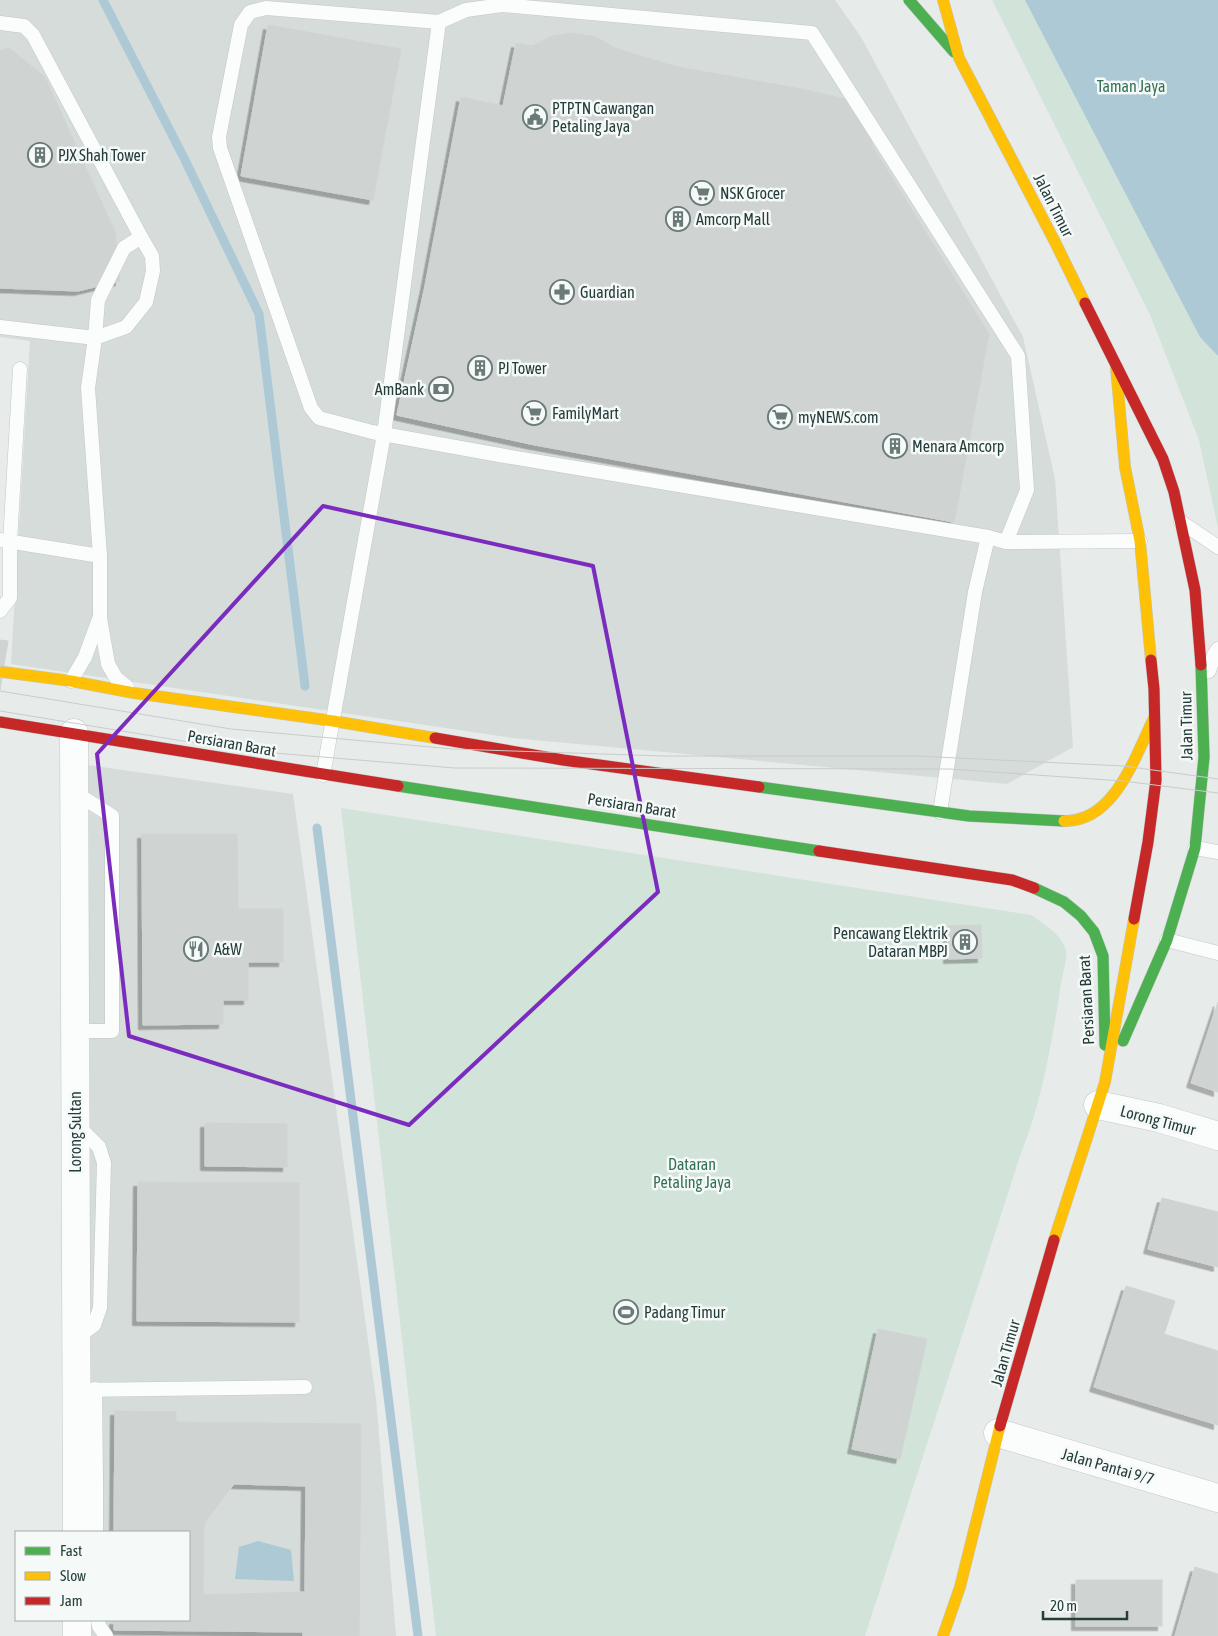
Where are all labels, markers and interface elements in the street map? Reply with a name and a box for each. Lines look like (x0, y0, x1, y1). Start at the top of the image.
park label: Taman Jaya (1097, 77, 1165, 96)
place label: PTPTN Cawangan Petaling Jaya (552, 99, 654, 136)
public building icon: PTPTN Cawangan Petaling Jaya (522, 104, 548, 130)
building icon: PJX Shah Tower (27, 142, 53, 168)
place label: PJX Shah Tower (58, 146, 146, 164)
street label: Jalan Timur (1030, 170, 1078, 240)
supermarket icon: NSK Grocer (689, 180, 715, 206)
place label: NSK Grocer (720, 184, 785, 202)
building icon: Amcorp Mall (665, 206, 691, 232)
place label: Amcorp Mall (696, 210, 771, 229)
pharmacy icon: Guardian (549, 279, 575, 305)
place label: Guardian (580, 283, 635, 301)
building icon: PJ Tower (467, 355, 493, 381)
place label: PJ Tower (498, 359, 547, 377)
bank icon: AmBank (428, 376, 454, 402)
place label: AmBank (375, 380, 424, 398)
supermarket icon: FamilyMart (521, 400, 547, 426)
place label: FamilyMart (552, 404, 619, 423)
supermarket icon: myNEWS.com (767, 404, 793, 430)
place label: myNEWS.com (798, 408, 879, 427)
building icon: Menara Amcorp (882, 433, 908, 459)
place label: Menara Amcorp (912, 437, 1004, 456)
street label: Jalan Timur (1176, 691, 1196, 760)
street label: Persiaran Barat (186, 726, 278, 760)
street label: Persiaran Barat (586, 789, 678, 821)
place label: Pencawang Elektrik Dataran MBPJ (833, 924, 948, 960)
building icon: Pencawang Elektrik Dataran MBPJ (952, 929, 978, 955)
restaurant icon: A&W (183, 936, 209, 962)
place label: A&W (214, 940, 242, 958)
street label: Persiaran Barat (1075, 954, 1097, 1045)
street label: Lorong Sultan (66, 1091, 85, 1173)
street label: Lorong Timur (1118, 1101, 1198, 1140)
park label: Dataran Petaling Jaya (653, 1155, 731, 1192)
sports icon: Padang Timur (613, 1299, 639, 1325)
place label: Padang Timur (644, 1303, 725, 1322)
street label: Jalan Timur (987, 1317, 1023, 1388)
street label: Jalan Pantai 9/7 (1060, 1444, 1156, 1488)
legend (15, 1531, 190, 1621)
text: Fast (60, 1542, 82, 1559)
text: Slow (60, 1567, 86, 1584)
scale bar (1043, 1588, 1127, 1620)
text: Jam (60, 1592, 83, 1609)
text: 20 m (1050, 1597, 1077, 1614)

